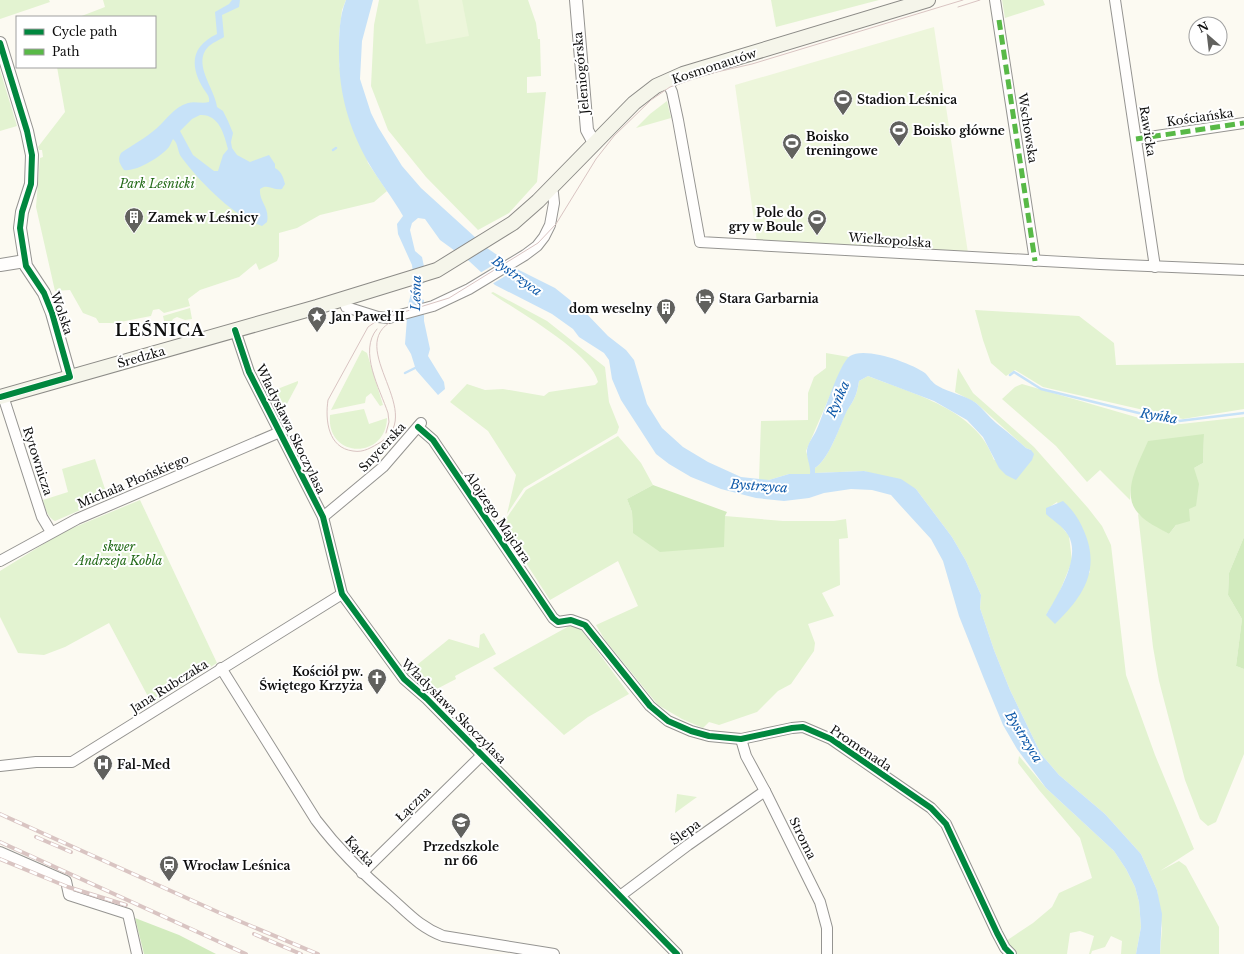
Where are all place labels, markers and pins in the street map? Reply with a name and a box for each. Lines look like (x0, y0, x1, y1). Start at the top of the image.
sports icon: Stadion Leśnica (832, 88, 854, 116)
place label: Stadion Leśnica (857, 92, 957, 107)
sports icon: Boisko główne (888, 119, 910, 147)
place label: Boisko główne (913, 123, 1005, 138)
place label: Boisko treningowe (806, 129, 878, 158)
sports icon: Boisko treningowe (781, 132, 803, 160)
place label: Pole do gry w Boule (729, 205, 803, 234)
building icon: Zamek w Leśnicy (123, 206, 145, 234)
sports icon: Pole do gry w Boule (806, 208, 828, 236)
place label: Zamek w Leśnicy (148, 210, 258, 225)
hotel icon: Stara Garbarnia (694, 287, 716, 315)
place label: Stara Garbarnia (719, 291, 819, 306)
building icon: dom weselny (655, 297, 677, 325)
place label: dom weselny (569, 301, 652, 316)
place icon: Jan Paweł II (306, 305, 328, 333)
place label: Jan Paweł II (328, 309, 405, 324)
place label: Kościół pw. Świętego Krzyża (259, 664, 363, 693)
church icon: Kościół pw. Świętego Krzyża (366, 667, 388, 695)
hospital icon: Fal-Med (92, 753, 114, 781)
place label: Fal-Med (117, 757, 171, 772)
school or university icon: Przedszkole nr 66 (450, 811, 472, 839)
place label: Przedszkole nr 66 (423, 839, 499, 868)
station icon: Wrocław Leśnica (158, 854, 180, 882)
place label: Wrocław Leśnica (182, 858, 291, 873)

